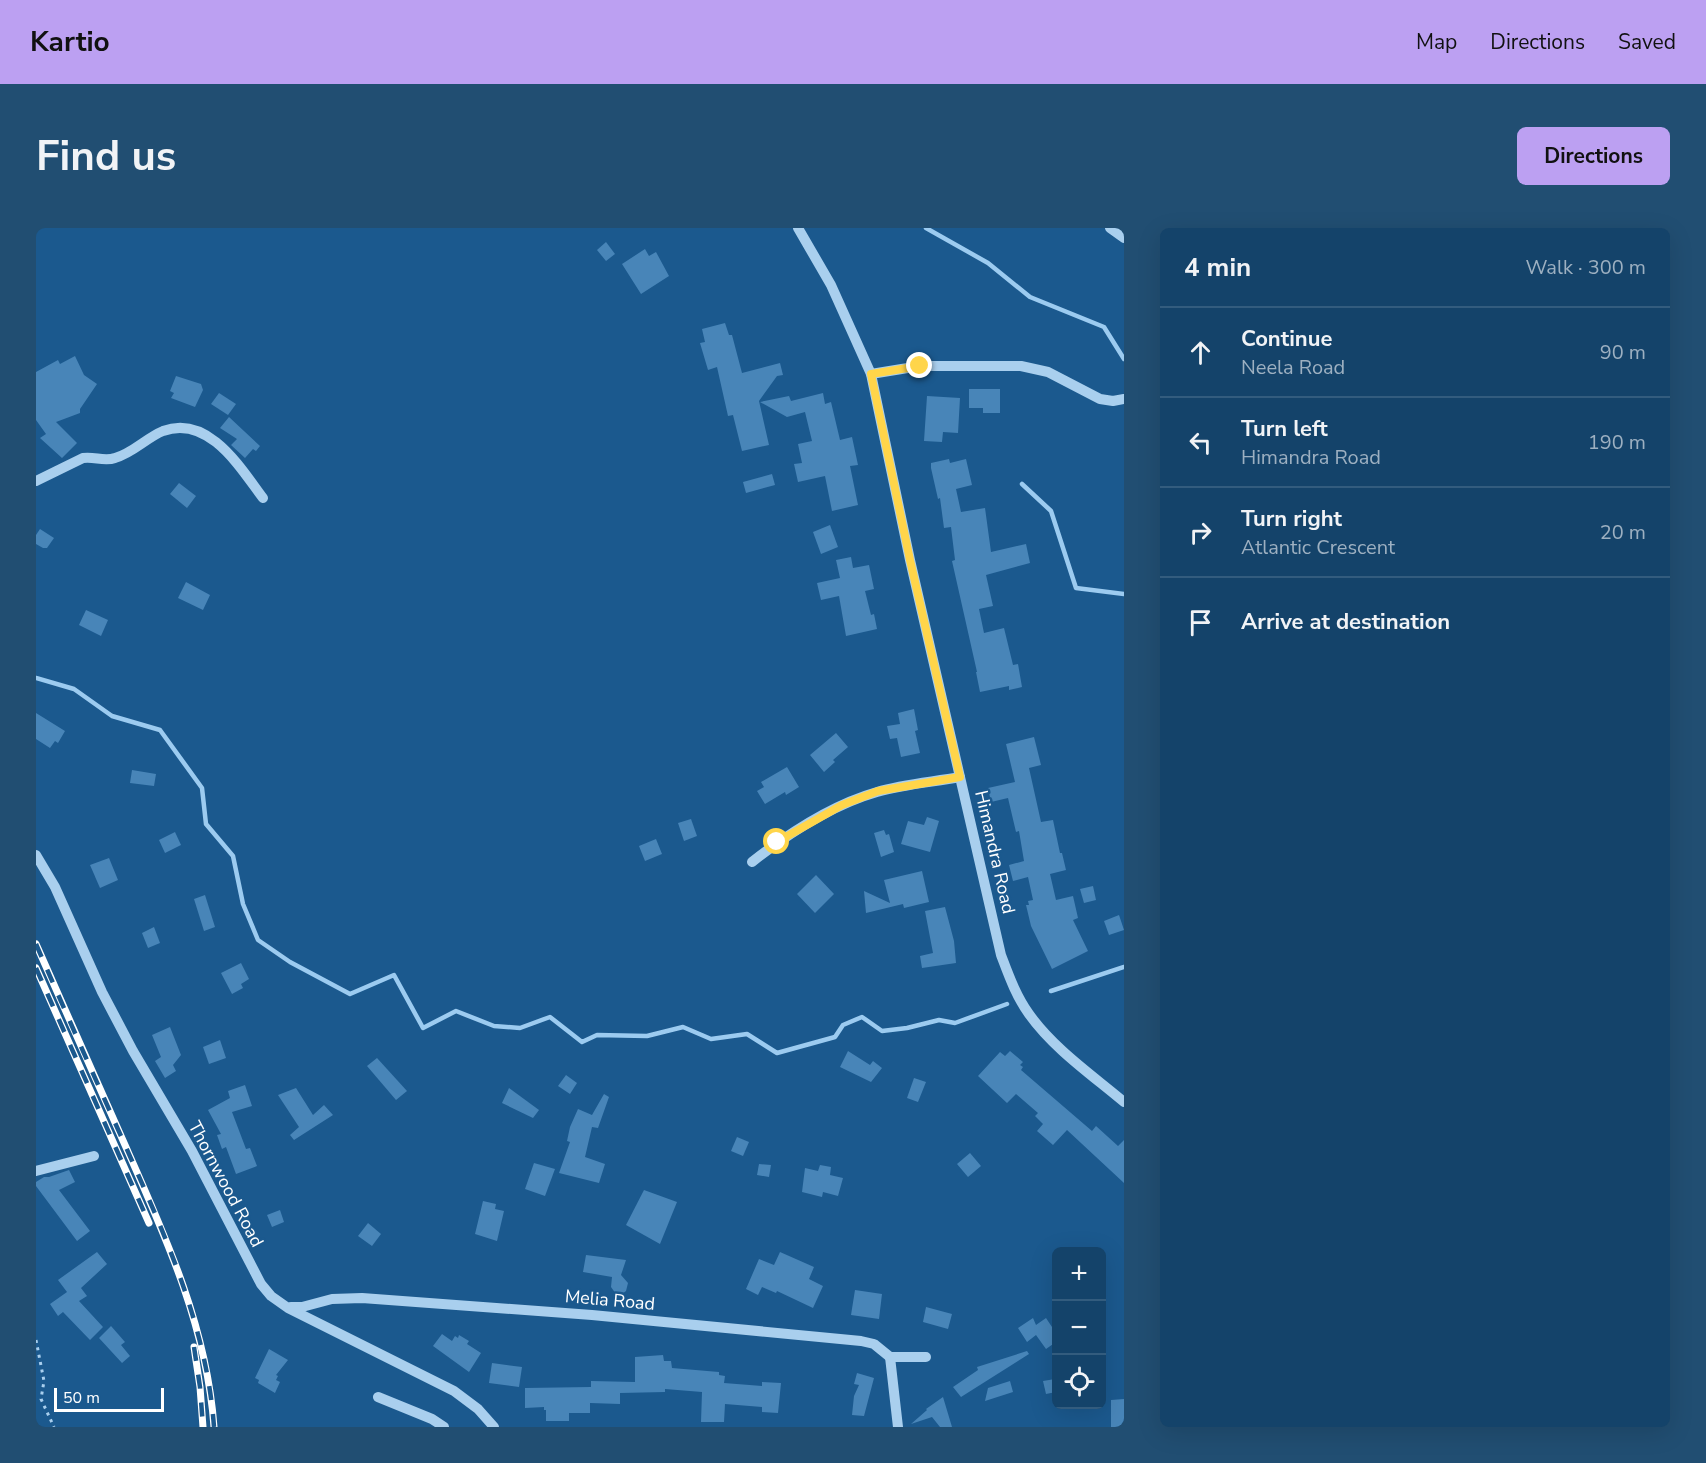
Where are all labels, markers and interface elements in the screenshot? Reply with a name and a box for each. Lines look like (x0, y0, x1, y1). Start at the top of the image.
text: Kartio (30, 23, 110, 61)
text: Map (1416, 28, 1457, 56)
text: Directions (1490, 28, 1585, 56)
text: Saved (1618, 28, 1676, 56)
button: Directions (1517, 127, 1670, 185)
text: Find us (36, 128, 176, 185)
text: 4 min (1184, 250, 1251, 285)
text: Walk · 300 m (1526, 254, 1646, 281)
text: Continue (1241, 324, 1332, 354)
icon: ahead (1184, 336, 1217, 369)
text: 90 m (1600, 339, 1646, 366)
route end (906, 352, 932, 378)
text: Neela Road (1241, 354, 1345, 381)
text: Turn left (1241, 414, 1328, 444)
icon: left (1184, 426, 1217, 459)
text: 190 m (1588, 429, 1646, 456)
text: Himandra Road (1241, 444, 1381, 471)
text: Turn right (1241, 504, 1342, 534)
icon: right (1184, 516, 1217, 549)
text: 20 m (1600, 519, 1646, 546)
text: Atlantic Crescent (1241, 534, 1395, 561)
icon: arrive (1184, 606, 1217, 639)
text: Arrive at destination (1241, 607, 1450, 637)
street label: Himandra Road (969, 788, 1021, 916)
route start (763, 828, 789, 854)
street label: Thornwood Road (183, 1117, 269, 1251)
map controls (1052, 1247, 1106, 1409)
button: + (1052, 1247, 1106, 1301)
street label: Melia Road (564, 1284, 656, 1316)
button: − (1052, 1301, 1106, 1355)
button: locate (1052, 1355, 1106, 1409)
scale bar (54, 1385, 164, 1412)
text: 50 m (63, 1387, 100, 1409)

